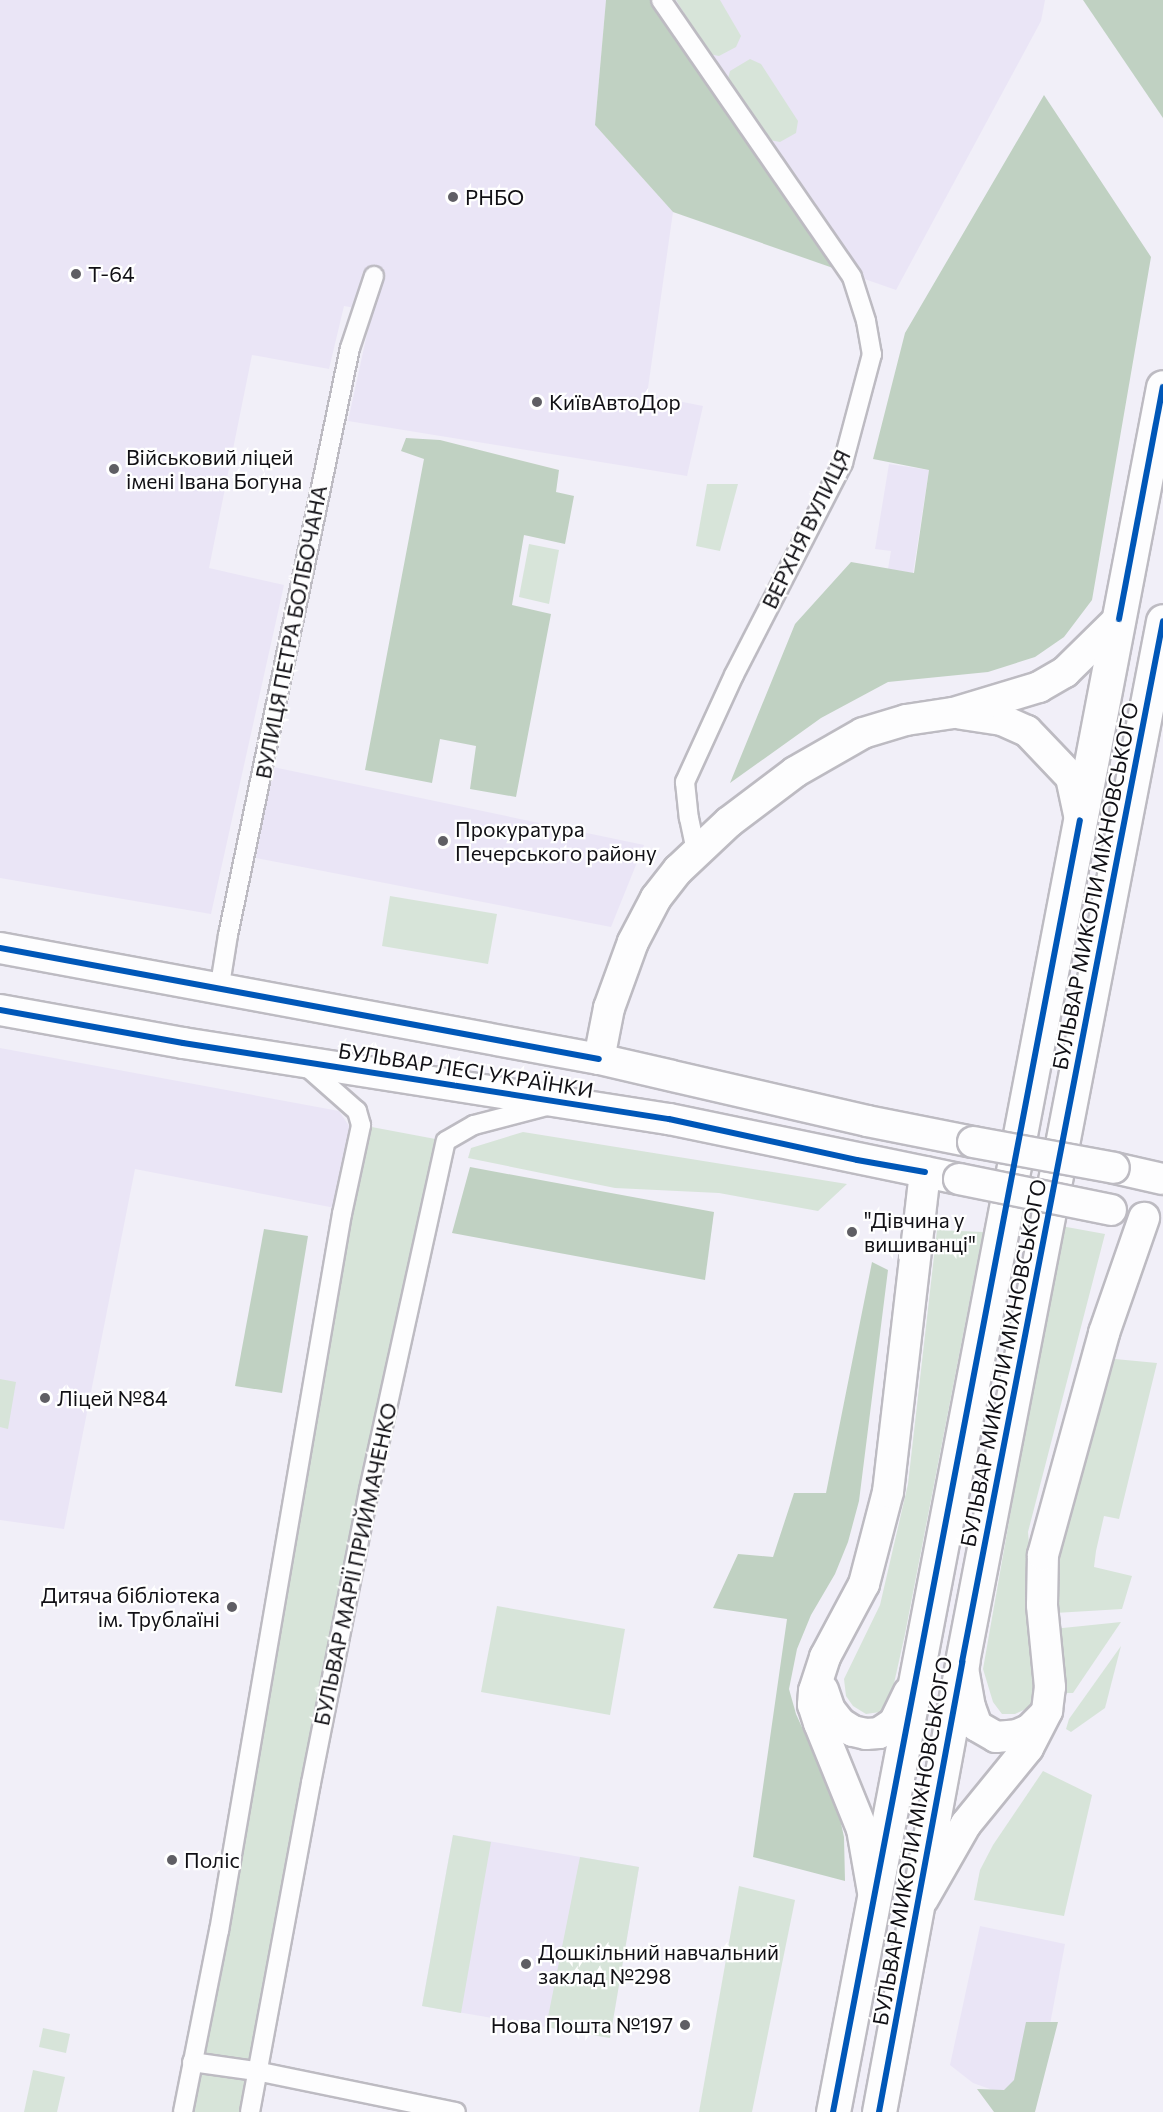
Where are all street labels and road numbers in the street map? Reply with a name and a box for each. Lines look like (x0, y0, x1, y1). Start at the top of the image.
street label: ВЕРХНЯ ВУЛИЦЯ (757, 445, 855, 613)
street label: ВУЛИЦЯ ПЕТРА БОЛБОЧАНА (250, 483, 332, 781)
street label: БУЛЬВАР МИКОЛИ МІХНОВСЬКОГО (1047, 700, 1143, 1072)
street label: БУЛЬВАР ЛЕСІ УКРАЇНКИ (337, 1037, 595, 1103)
street label: БУЛЬВАР МИКОЛИ МІХНОВСЬКОГО (955, 1177, 1051, 1549)
street label: БУЛЬВАР МАРІЇ ПРИЙМАЧЕНКО (308, 1400, 402, 1728)
street label: БУЛЬВАР МИКОЛИ МІХНОВСЬКОГО (867, 1655, 957, 2027)

